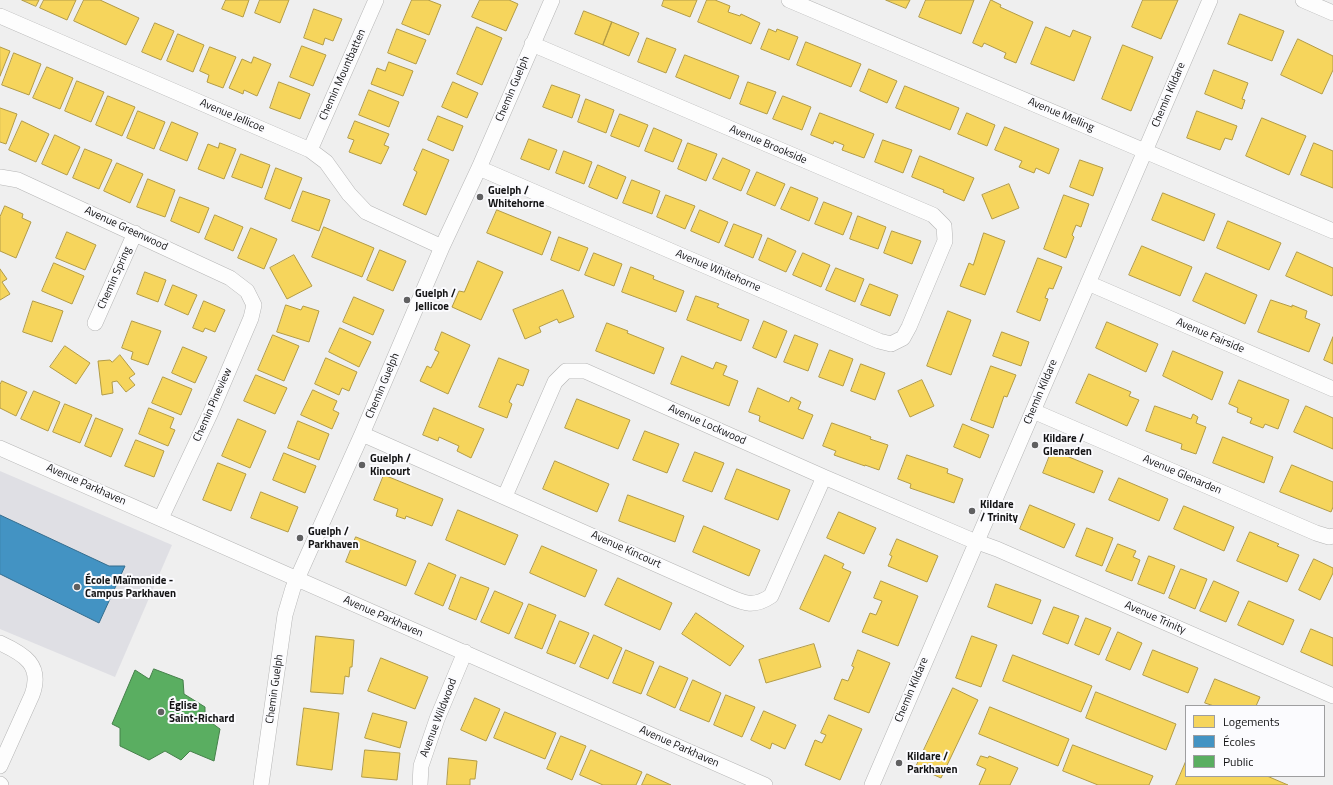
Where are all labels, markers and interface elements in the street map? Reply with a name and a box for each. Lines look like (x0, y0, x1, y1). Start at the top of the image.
street label: Chemin Mountbatten (317, 27, 369, 123)
street label: Chemin Guelph (493, 54, 533, 124)
street label: Chemin Kildare (1149, 61, 1189, 129)
street label: Avenue Melling (1026, 95, 1096, 135)
street label: Avenue Jellicoe (198, 96, 266, 136)
street label: Avenue Brookside (727, 123, 809, 167)
place label: Guelph / Whitehorne (488, 184, 544, 210)
marker: Guelph / Whitehorne (475, 192, 485, 202)
street label: Avenue Greenwood (82, 204, 170, 254)
street label: Chemin Spring (95, 245, 135, 311)
street label: Avenue Whitehorne (673, 247, 763, 295)
place label: Guelph / Jellicoe (415, 287, 456, 313)
marker: Guelph / Jellicoe (402, 295, 412, 305)
street label: Avenue Fairside (1174, 316, 1246, 356)
street label: Chemin Guelph (363, 351, 403, 421)
street label: Chemin Kildare (1021, 358, 1061, 426)
street label: Chemin Pineview (191, 366, 235, 444)
street label: Avenue Lockwood (666, 402, 748, 448)
place label: Kildare / Glenarden (1043, 432, 1092, 458)
marker: Kildare / Glenarden (1030, 440, 1040, 450)
place label: Guelph / Kincourt (370, 452, 411, 478)
street label: Avenue Glenarden (1141, 453, 1223, 497)
marker: Guelph / Kincourt (357, 460, 367, 470)
street label: Avenue Parkhaven (44, 462, 128, 508)
place label: Kildare / Trinity (980, 498, 1018, 524)
marker: Kildare / Trinity (967, 506, 977, 516)
place label: Guelph / Parkhaven (308, 525, 359, 551)
street label: Avenue Kincourt (589, 529, 663, 571)
marker: Guelph / Parkhaven (295, 533, 305, 543)
place label: École Maïmonide - Campus Parkhaven (85, 574, 176, 600)
marker: École Maïmonide - Campus Parkhaven (72, 582, 82, 592)
street label: Avenue Parkhaven (341, 594, 425, 640)
street label: Avenue Trinity (1122, 599, 1188, 637)
street label: Chemin Guelph (264, 654, 286, 724)
street label: Chemin Kildare (892, 656, 932, 724)
street label: Avenue Wildwood (418, 677, 460, 759)
place label: Église Saint-Richard (169, 699, 234, 725)
legend (1185, 705, 1325, 777)
marker: Église Saint-Richard (156, 707, 166, 717)
text: Logements (1223, 712, 1280, 731)
street label: Avenue Parkhaven (637, 724, 721, 770)
text: Écoles (1223, 732, 1255, 751)
place label: Kildare / Parkhaven (907, 750, 958, 776)
text: Public (1223, 752, 1253, 771)
marker: Kildare / Parkhaven (894, 758, 904, 768)

